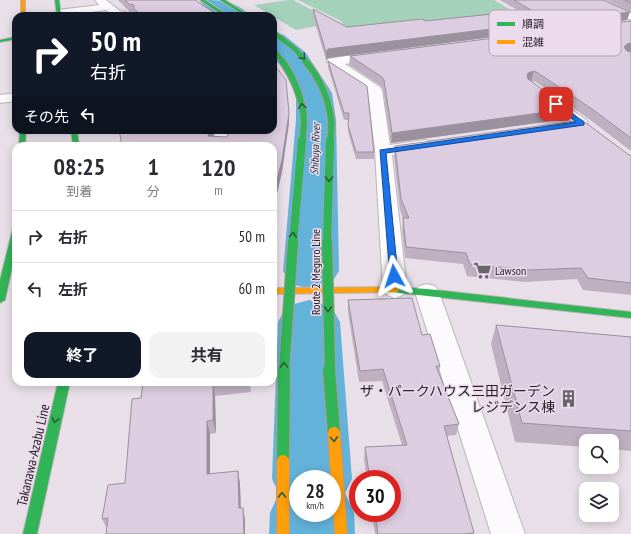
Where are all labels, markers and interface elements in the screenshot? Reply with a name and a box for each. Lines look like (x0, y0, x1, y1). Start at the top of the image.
legend (489, 10, 621, 56)
text: 順調 (522, 17, 544, 31)
text: 50 m (90, 22, 141, 59)
icon: right (24, 28, 76, 80)
text: 混雑 (522, 35, 544, 49)
one-way arrow (298, 52, 306, 60)
text: 右折 (90, 61, 126, 84)
pin (539, 87, 573, 121)
icon: arrive (545, 93, 567, 115)
one-way arrow (298, 103, 307, 109)
icon: left (77, 104, 99, 126)
text: その先 (24, 107, 69, 126)
water label: Shibuya River (307, 121, 323, 175)
text: 08:25 (53, 151, 105, 182)
text: 1 (148, 151, 159, 182)
text: 120 (201, 152, 236, 183)
one-way arrow (325, 176, 333, 182)
text: m (214, 182, 223, 199)
text: 到着 (66, 183, 92, 200)
text: 分 (147, 183, 160, 200)
icon: right (24, 226, 46, 248)
text: 50 m (239, 227, 265, 246)
text: 右折 (58, 228, 88, 247)
street label: Route 2 Meguro Line (308, 229, 323, 315)
one-way arrow (289, 232, 298, 238)
position arrow (373, 255, 415, 297)
supermarket icon: Lawson (472, 261, 492, 281)
place label: Lawson (495, 263, 526, 278)
icon: left (24, 278, 46, 300)
text: 60 m (239, 279, 265, 298)
text: 左折 (58, 280, 88, 299)
one-way arrow (324, 306, 332, 312)
button: 終了 (24, 332, 141, 378)
button: 共有 (149, 332, 265, 378)
one-way arrow (280, 362, 288, 368)
place label: ザ・パークハウス三田ガーデン レジデンス棟 (360, 382, 555, 416)
building icon: ザ・パークハウス三田ガーデン レジデンス棟 (558, 389, 578, 409)
street label: Takanawa-Azabu Line (13, 402, 54, 508)
one-way arrow (52, 417, 60, 423)
map controls (579, 434, 619, 522)
button: search (579, 434, 619, 474)
one-way arrow (329, 436, 338, 442)
speed limit sign: 30 (349, 470, 401, 522)
text: 28 (305, 478, 325, 504)
button: layers (579, 482, 619, 522)
one-way arrow (278, 492, 286, 498)
text: km/h (306, 499, 324, 512)

